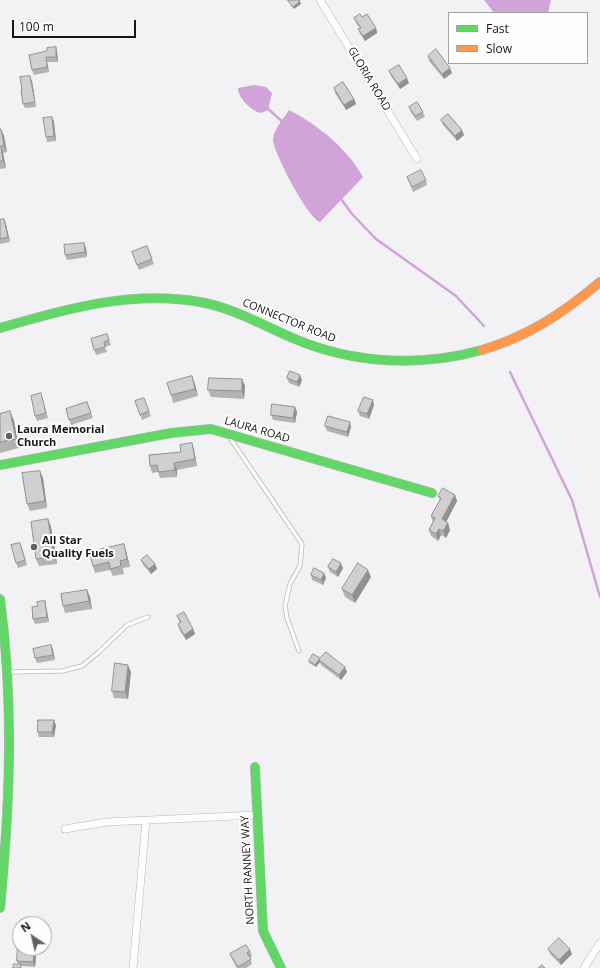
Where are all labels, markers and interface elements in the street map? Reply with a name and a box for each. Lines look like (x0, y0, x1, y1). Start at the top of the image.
scale bar (14, 12, 138, 38)
legend (448, 12, 588, 64)
text: 100 m (19, 18, 54, 35)
text: Fast (486, 20, 509, 37)
text: Slow (486, 40, 512, 57)
street label: GLORIA ROAD (345, 45, 393, 113)
street label: CONNECTOR ROAD (240, 296, 338, 346)
street label: LAURA ROAD (223, 414, 291, 446)
place label: Laura Memorial Church (17, 423, 104, 449)
marker: Laura Memorial Church (4, 431, 14, 441)
place label: All Star Quality Fuels (42, 534, 114, 560)
marker: All Star Quality Fuels (29, 542, 39, 552)
street label: NORTH RANNEY WAY (239, 815, 257, 925)
north arrow (12, 916, 52, 956)
text: N (17, 918, 33, 935)

